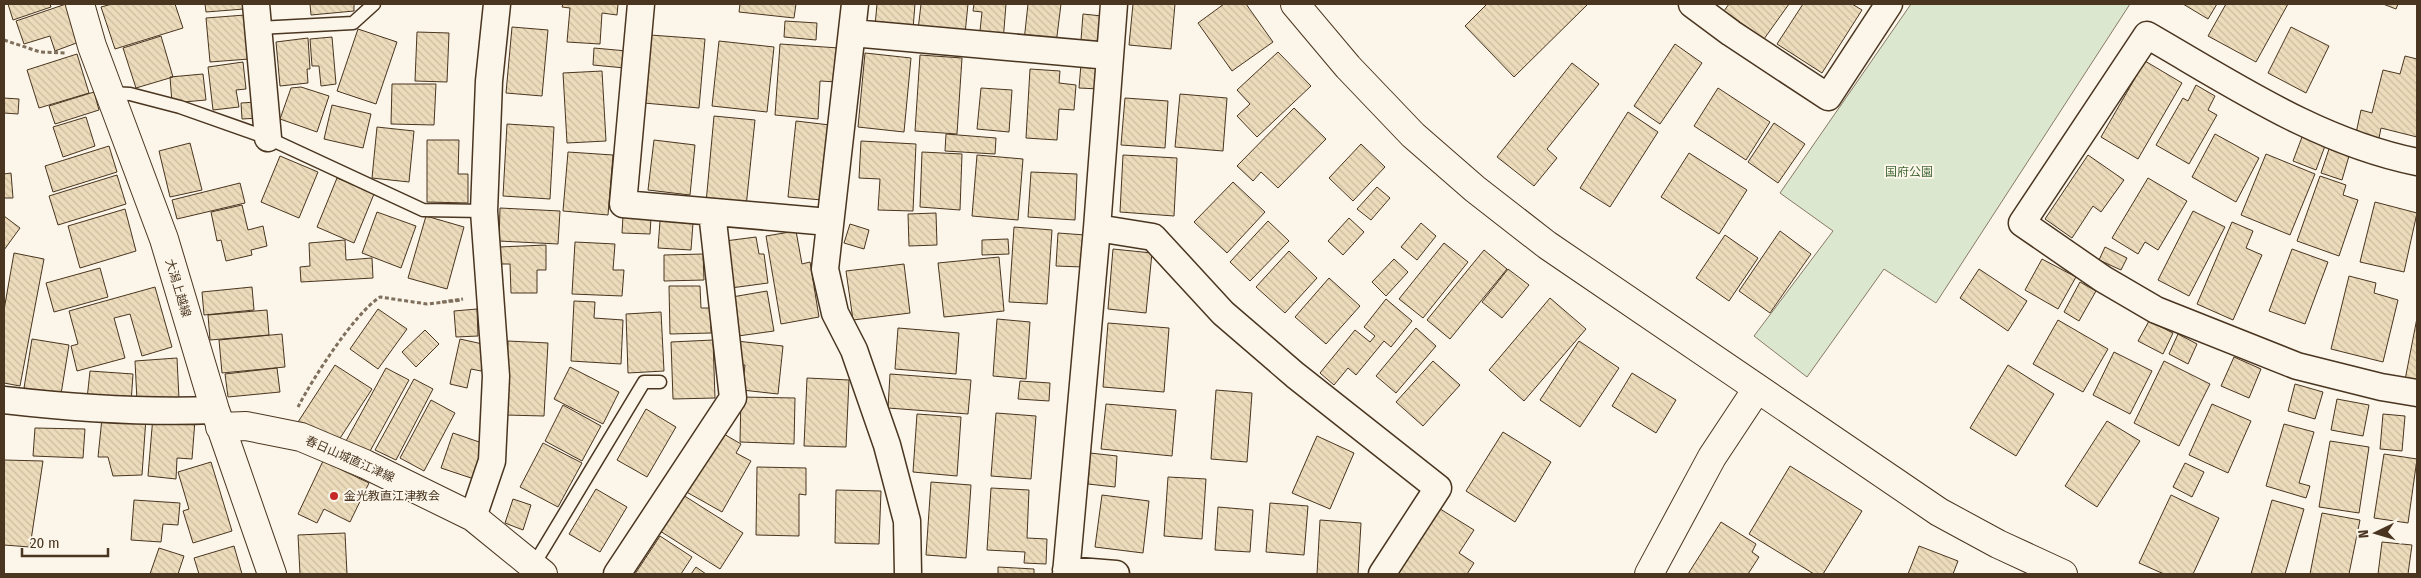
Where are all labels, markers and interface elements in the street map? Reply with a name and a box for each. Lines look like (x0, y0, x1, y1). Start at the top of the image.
park label: 国府公園 (1885, 165, 1933, 179)
street label: 大潟上越線 (163, 257, 193, 319)
street label: 春日山城直江津線 (303, 433, 397, 485)
place label: 金光教直江津教会 (344, 489, 440, 503)
marker: 金光教直江津教会 (328, 490, 340, 502)
north arrow (2351, 508, 2401, 558)
scale bar (22, 526, 109, 558)
text: N (2355, 529, 2372, 539)
text: 20 m (30, 534, 60, 552)

